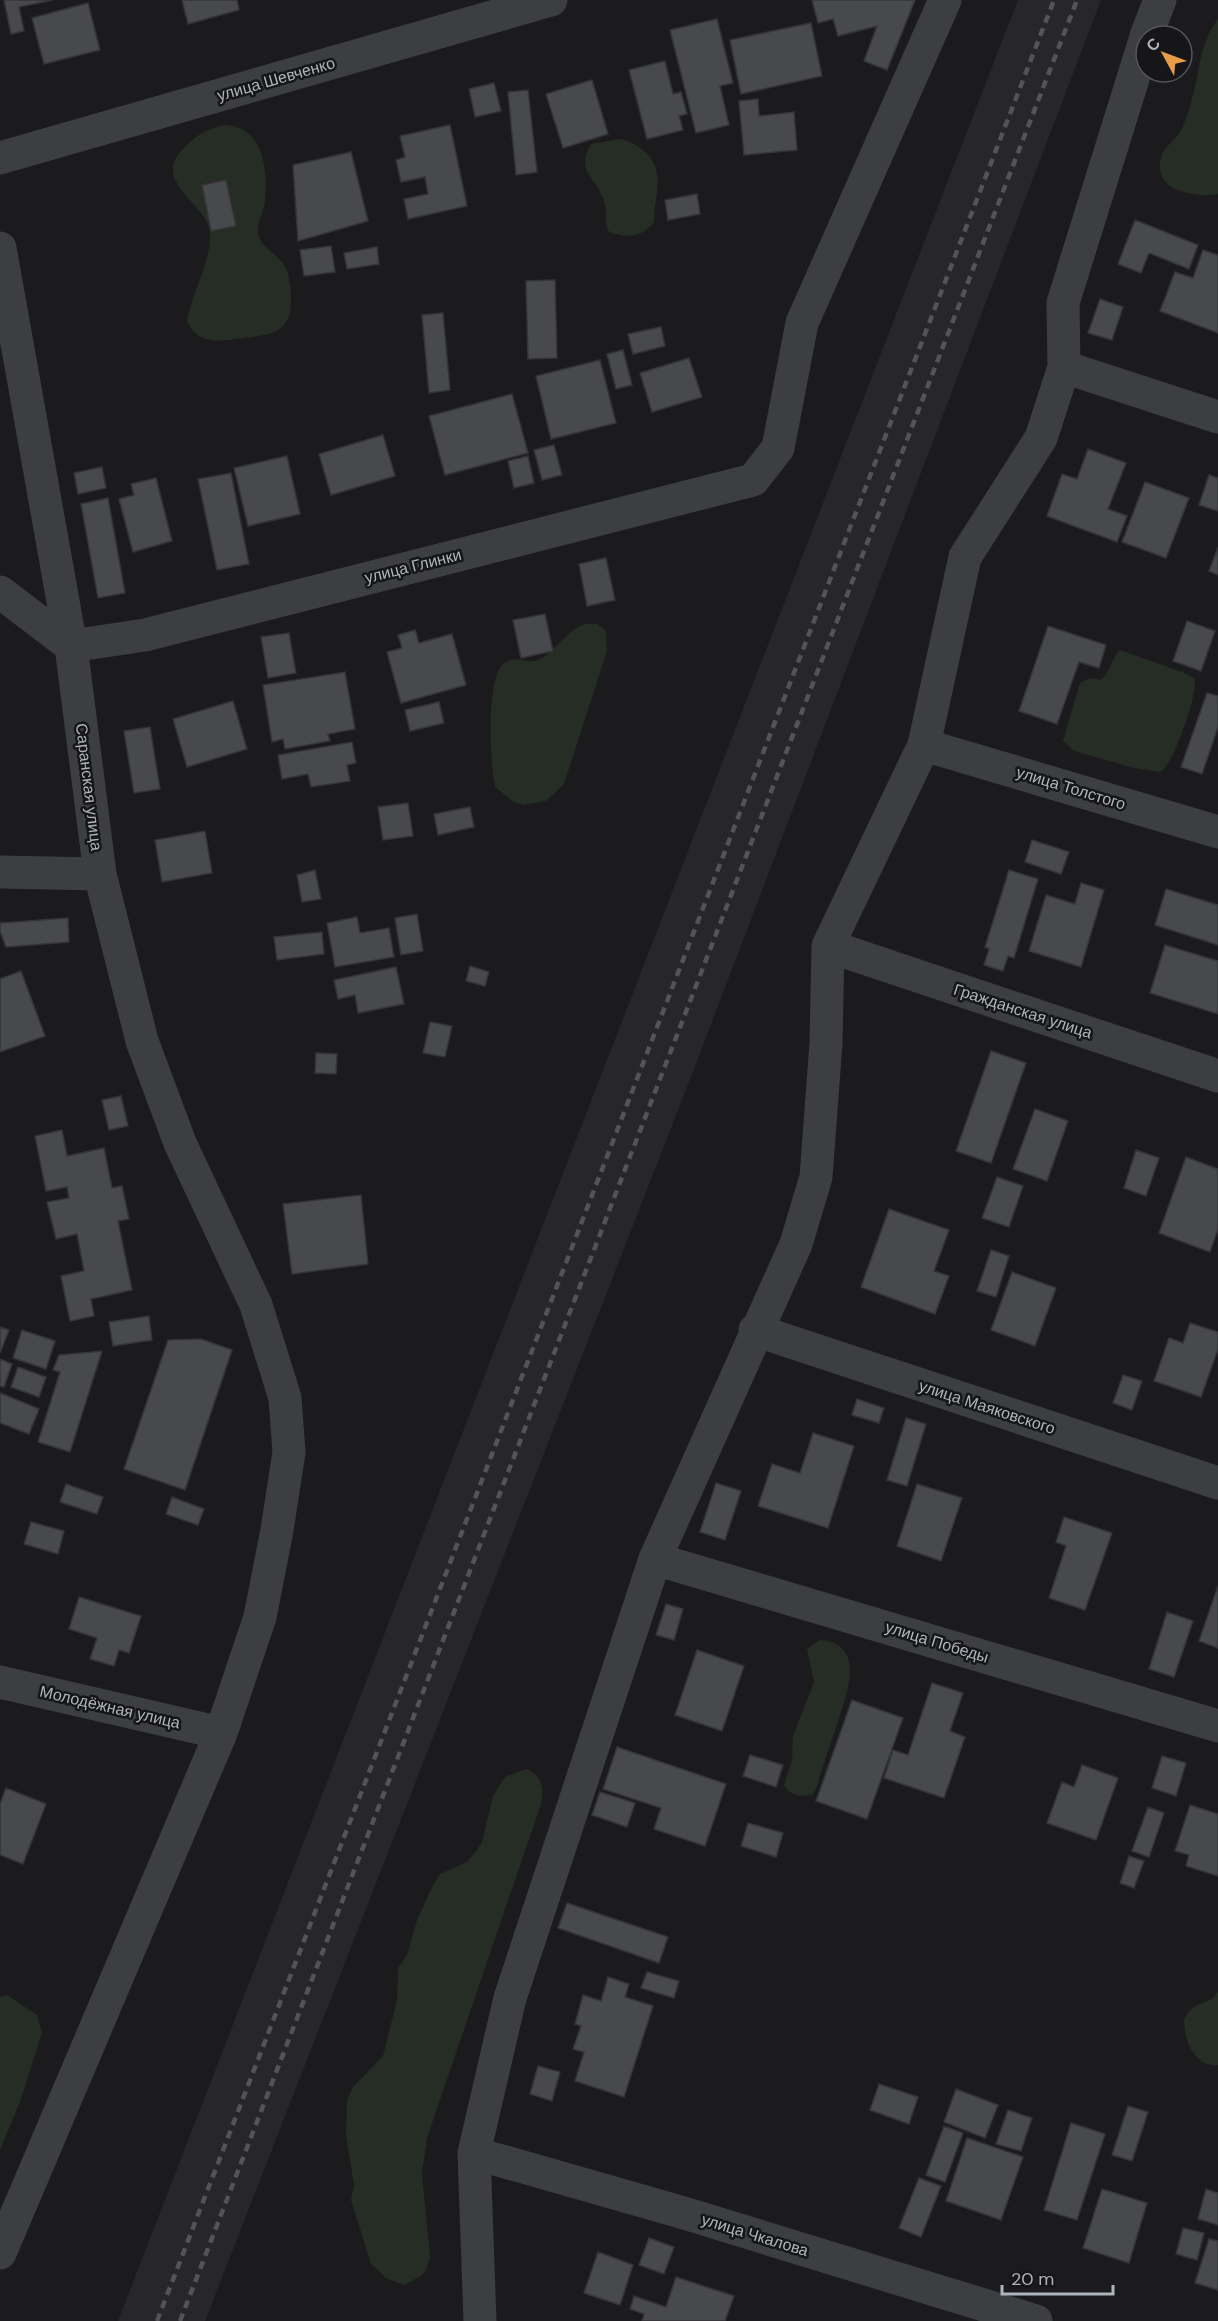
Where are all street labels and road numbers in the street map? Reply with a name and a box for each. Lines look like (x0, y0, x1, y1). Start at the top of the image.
street label: улица Шевченко (215, 52, 337, 106)
street label: улица Глинки (362, 544, 464, 588)
street label: Саранская улица (71, 722, 107, 852)
street label: улица Толстого (1014, 761, 1128, 815)
street label: Гражданская улица (951, 979, 1095, 1043)
street label: улица Маяковского (916, 1375, 1058, 1439)
street label: улица Победы (883, 1616, 991, 1668)
street label: Молодёжная улица (38, 1681, 182, 1733)
street label: улица Чкалова (699, 2209, 811, 2261)

